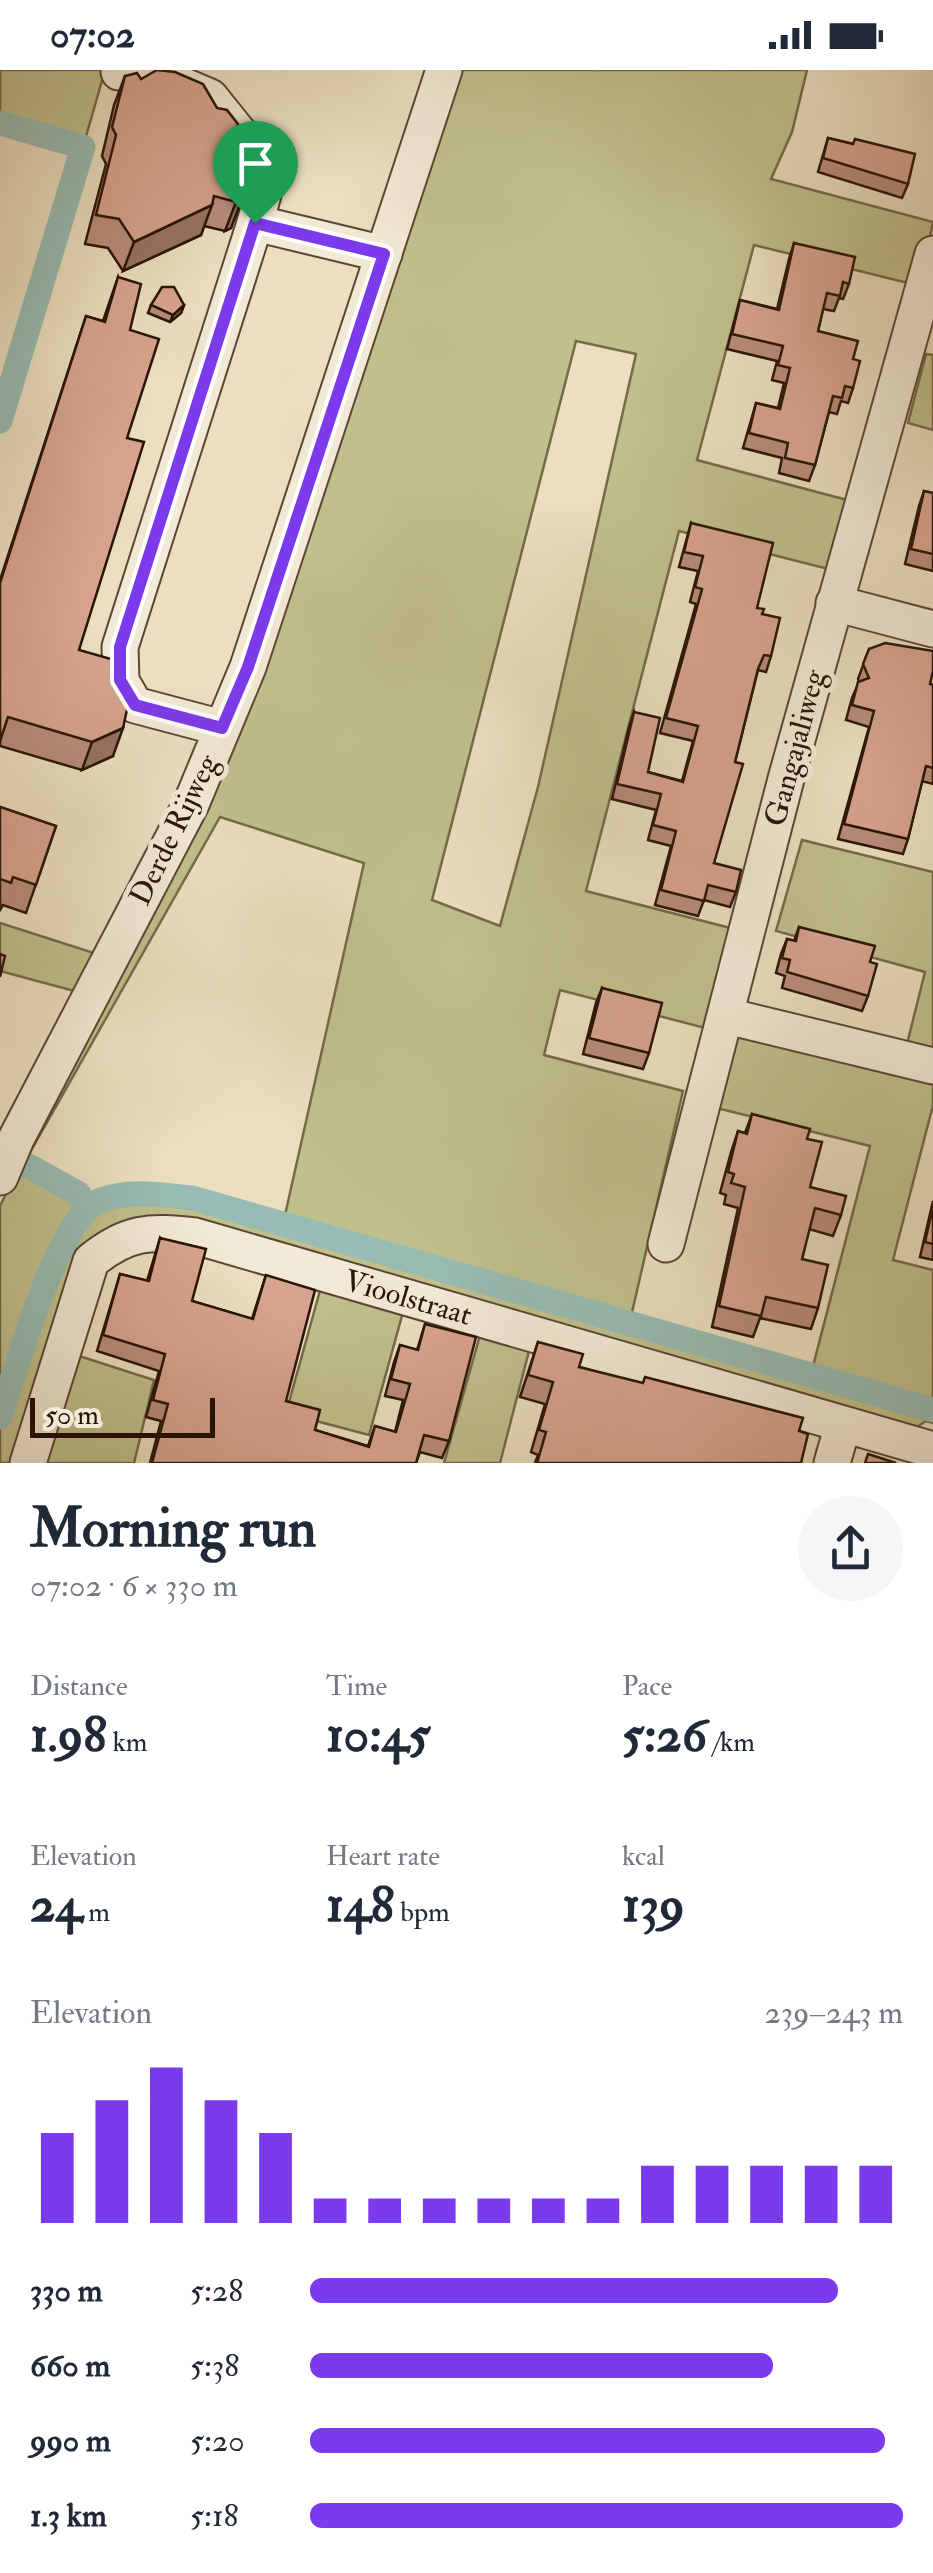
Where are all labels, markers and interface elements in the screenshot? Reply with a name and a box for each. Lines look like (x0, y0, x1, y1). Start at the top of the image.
text: 07:02 (50, 11, 135, 59)
pin (213, 121, 298, 224)
icon: arrive (228, 136, 283, 191)
street label: Gangajaliweg (756, 665, 834, 830)
street label: Derde Rijweg (122, 747, 227, 912)
street label: Vioolstraat (340, 1262, 476, 1334)
scale bar (30, 1393, 215, 1438)
text: 50 m (45, 1398, 99, 1433)
text: Morning run (30, 1494, 316, 1563)
button: share (798, 1496, 903, 1601)
text: 07:02 · 6 × 330 m (30, 1566, 238, 1606)
text: Distance (30, 1669, 128, 1704)
text: Time (326, 1669, 387, 1704)
text: Pace (622, 1669, 672, 1704)
text: 1.98 (30, 1704, 107, 1767)
text: 10:45 (326, 1704, 431, 1767)
text: 5:26 (622, 1704, 707, 1767)
text: km (107, 1725, 148, 1760)
text: /km (707, 1725, 755, 1760)
text: Elevation (30, 1839, 137, 1874)
text: Heart rate (326, 1839, 440, 1874)
text: kcal (622, 1839, 665, 1874)
text: 24 (30, 1874, 82, 1937)
text: 148 (326, 1874, 394, 1937)
text: 139 (622, 1874, 685, 1937)
text: m (82, 1895, 110, 1930)
text: bpm (394, 1895, 450, 1930)
text: Elevation (30, 1993, 152, 2033)
text: 239–243 m (765, 1993, 903, 2033)
text: 330 m (30, 2271, 103, 2311)
text: 5:28 (190, 2271, 243, 2311)
text: 660 m (30, 2346, 110, 2386)
text: 5:38 (190, 2346, 239, 2386)
text: 990 m (30, 2421, 111, 2461)
text: 5:20 (190, 2421, 245, 2461)
text: 1.3 km (30, 2496, 107, 2536)
text: 5:18 (190, 2496, 238, 2536)

